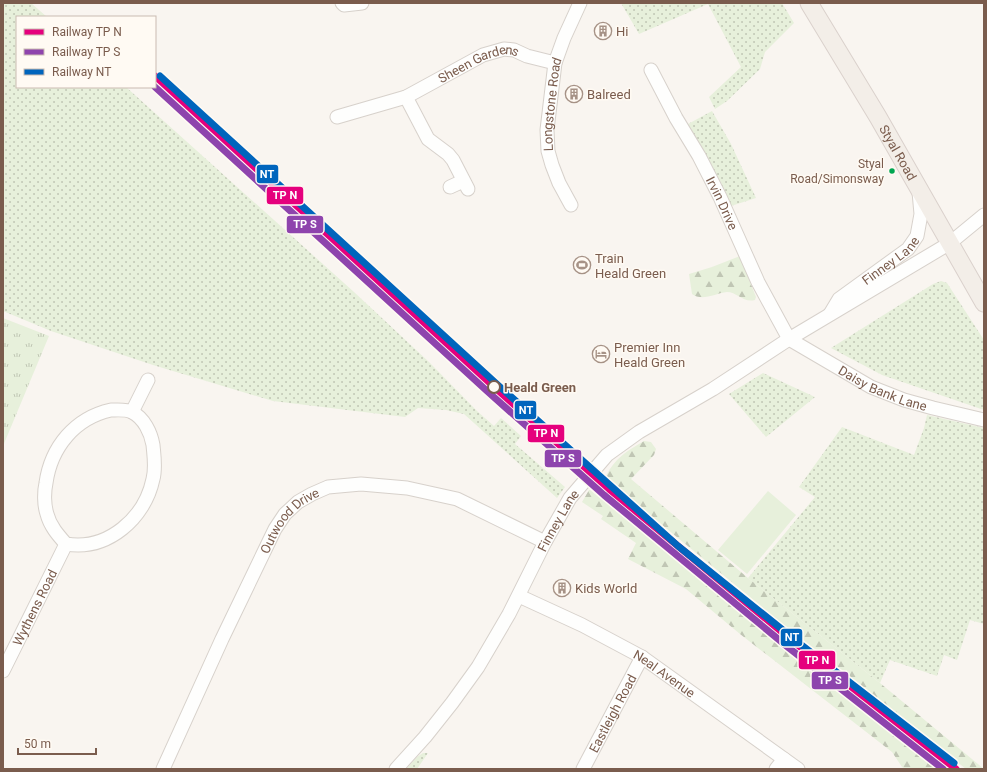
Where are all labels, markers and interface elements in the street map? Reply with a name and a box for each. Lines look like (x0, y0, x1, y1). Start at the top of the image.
legend (16, 16, 156, 88)
building icon: Hi (593, 21, 613, 41)
place label: Hi (616, 24, 628, 39)
text: Railway TP N (52, 25, 122, 39)
street label: Sheen Gardens (435, 41, 522, 86)
text: Railway TP S (52, 45, 120, 59)
street label: Longstone Road (539, 55, 564, 151)
text: Railway NT (52, 65, 111, 79)
building icon: Balreed (564, 84, 584, 104)
place label: Balreed (587, 87, 631, 102)
street label: Styal Road (876, 122, 920, 183)
place label: Styal Road/Simonsway (790, 157, 884, 186)
line badge: NT (256, 164, 279, 184)
marker: Styal Road/Simonsway (887, 166, 897, 176)
text: NT (260, 168, 274, 181)
street label: Irvin Drive (703, 174, 741, 232)
line badge: TP N (266, 186, 304, 205)
text: TP N (273, 189, 297, 202)
line badge: TP S (286, 215, 324, 234)
text: TP S (293, 218, 317, 231)
street label: Finney Lane (859, 233, 922, 288)
place label: Train Heald Green (595, 251, 666, 281)
sports icon: Train Heald Green (572, 255, 592, 275)
place label: Premier Inn Heald Green (614, 340, 685, 370)
hotel icon: Premier Inn Heald Green (591, 344, 611, 364)
street label: Daisy Bank Lane (836, 362, 929, 414)
marker: Heald Green (487, 380, 501, 394)
place label: Heald Green (504, 380, 576, 395)
line badge: NT (514, 400, 537, 420)
text: NT (519, 404, 533, 417)
line badge: TP N (527, 424, 565, 443)
text: TP N (534, 427, 558, 440)
line badge: TP S (544, 449, 582, 468)
text: TP S (551, 452, 575, 465)
street label: Outwood Drive (257, 484, 321, 556)
street label: Finney Lane (534, 486, 582, 554)
street label: Wythens Road (9, 567, 60, 648)
building icon: Kids World (552, 578, 572, 598)
place label: Kids World (575, 581, 637, 596)
line badge: NT (780, 628, 803, 647)
text: NT (785, 631, 799, 644)
street label: Neal Avenue (631, 646, 698, 700)
line badge: TP N (798, 650, 836, 670)
text: TP N (805, 654, 829, 667)
line badge: TP S (811, 671, 849, 690)
street label: Eastleigh Road (586, 672, 639, 755)
text: TP S (818, 674, 842, 687)
scale bar (18, 730, 96, 756)
text: 50 m (24, 737, 51, 751)

